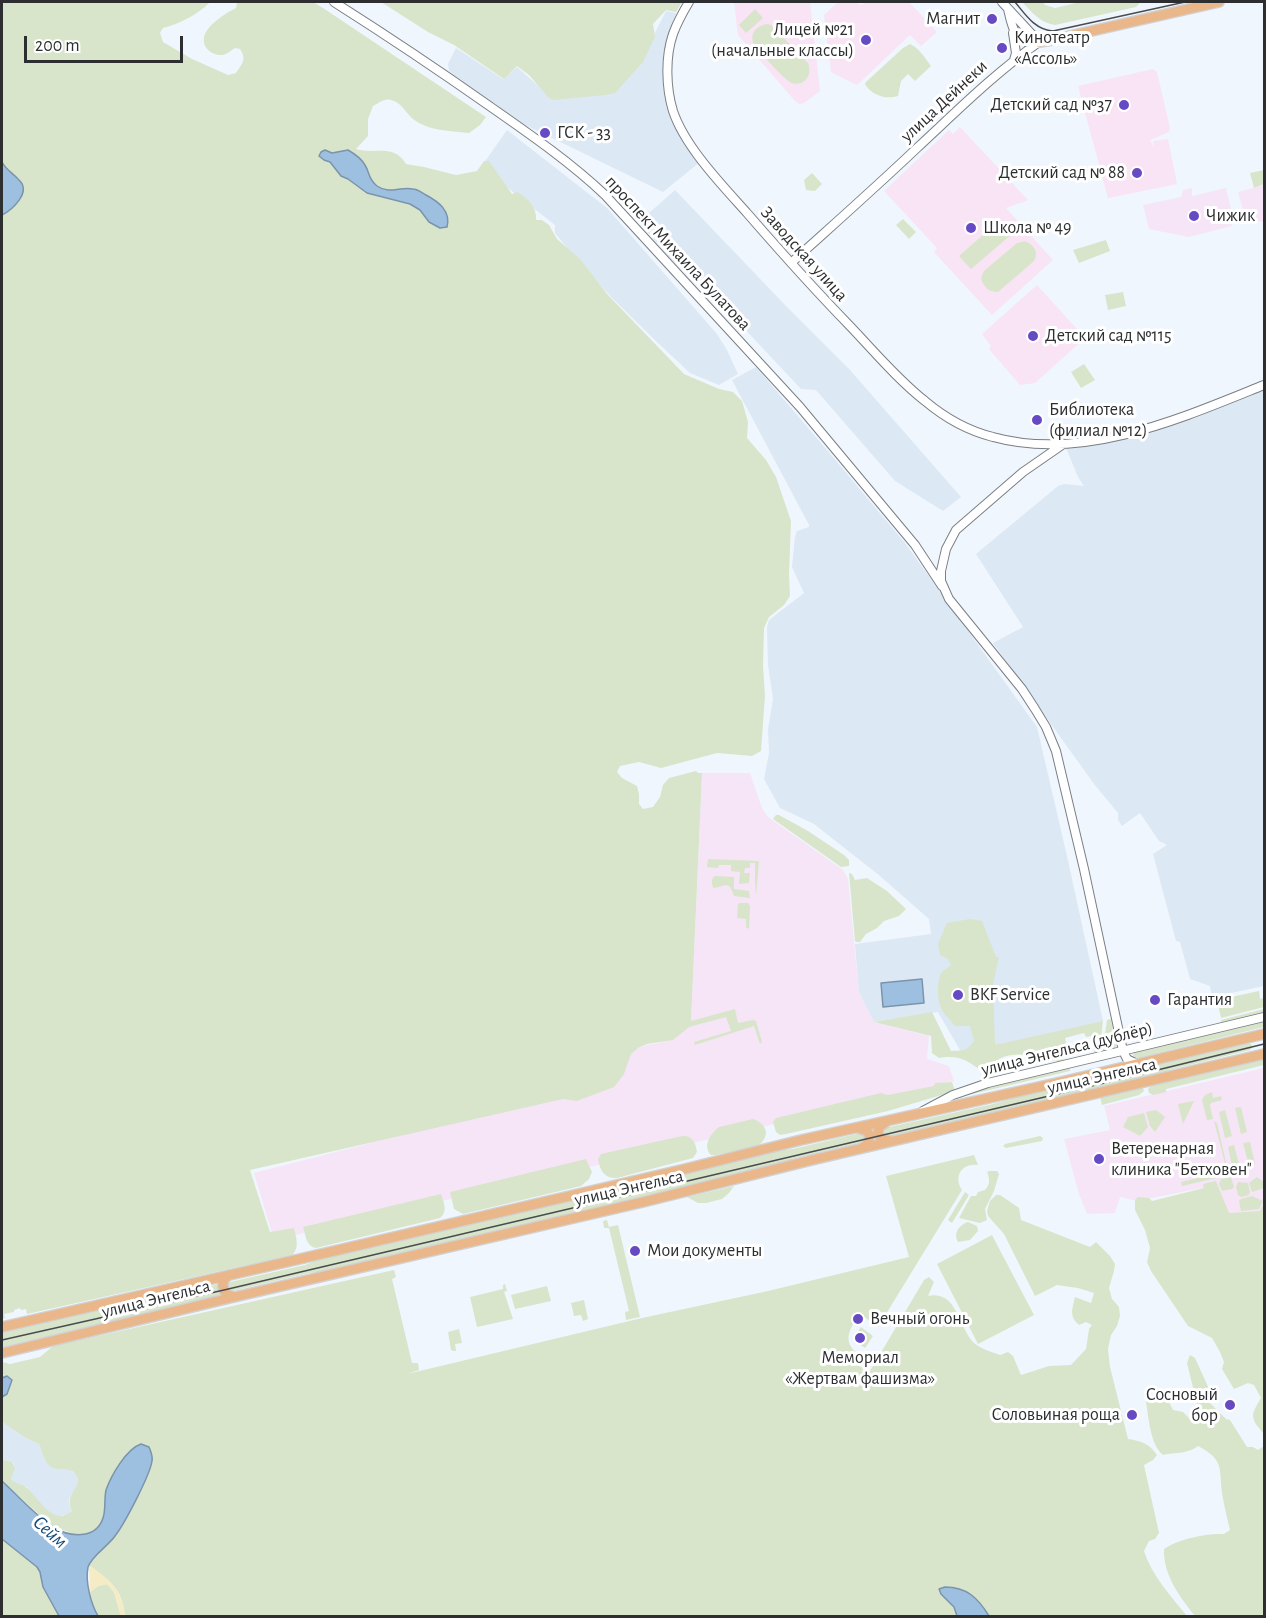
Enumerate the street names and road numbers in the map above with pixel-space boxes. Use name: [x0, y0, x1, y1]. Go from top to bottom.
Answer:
street label: улица Дейнеки: [896, 55, 992, 147]
street label: проспект Михаила Булатова: [601, 171, 755, 335]
street label: Заводская улица: [756, 202, 852, 306]
street label: улица Энгельса (дублёр): [979, 1017, 1155, 1081]
street label: улица Энгельса: [1045, 1053, 1159, 1099]
street label: улица Энгельса: [572, 1165, 686, 1211]
street label: улица Энгельса: [100, 1275, 212, 1323]

